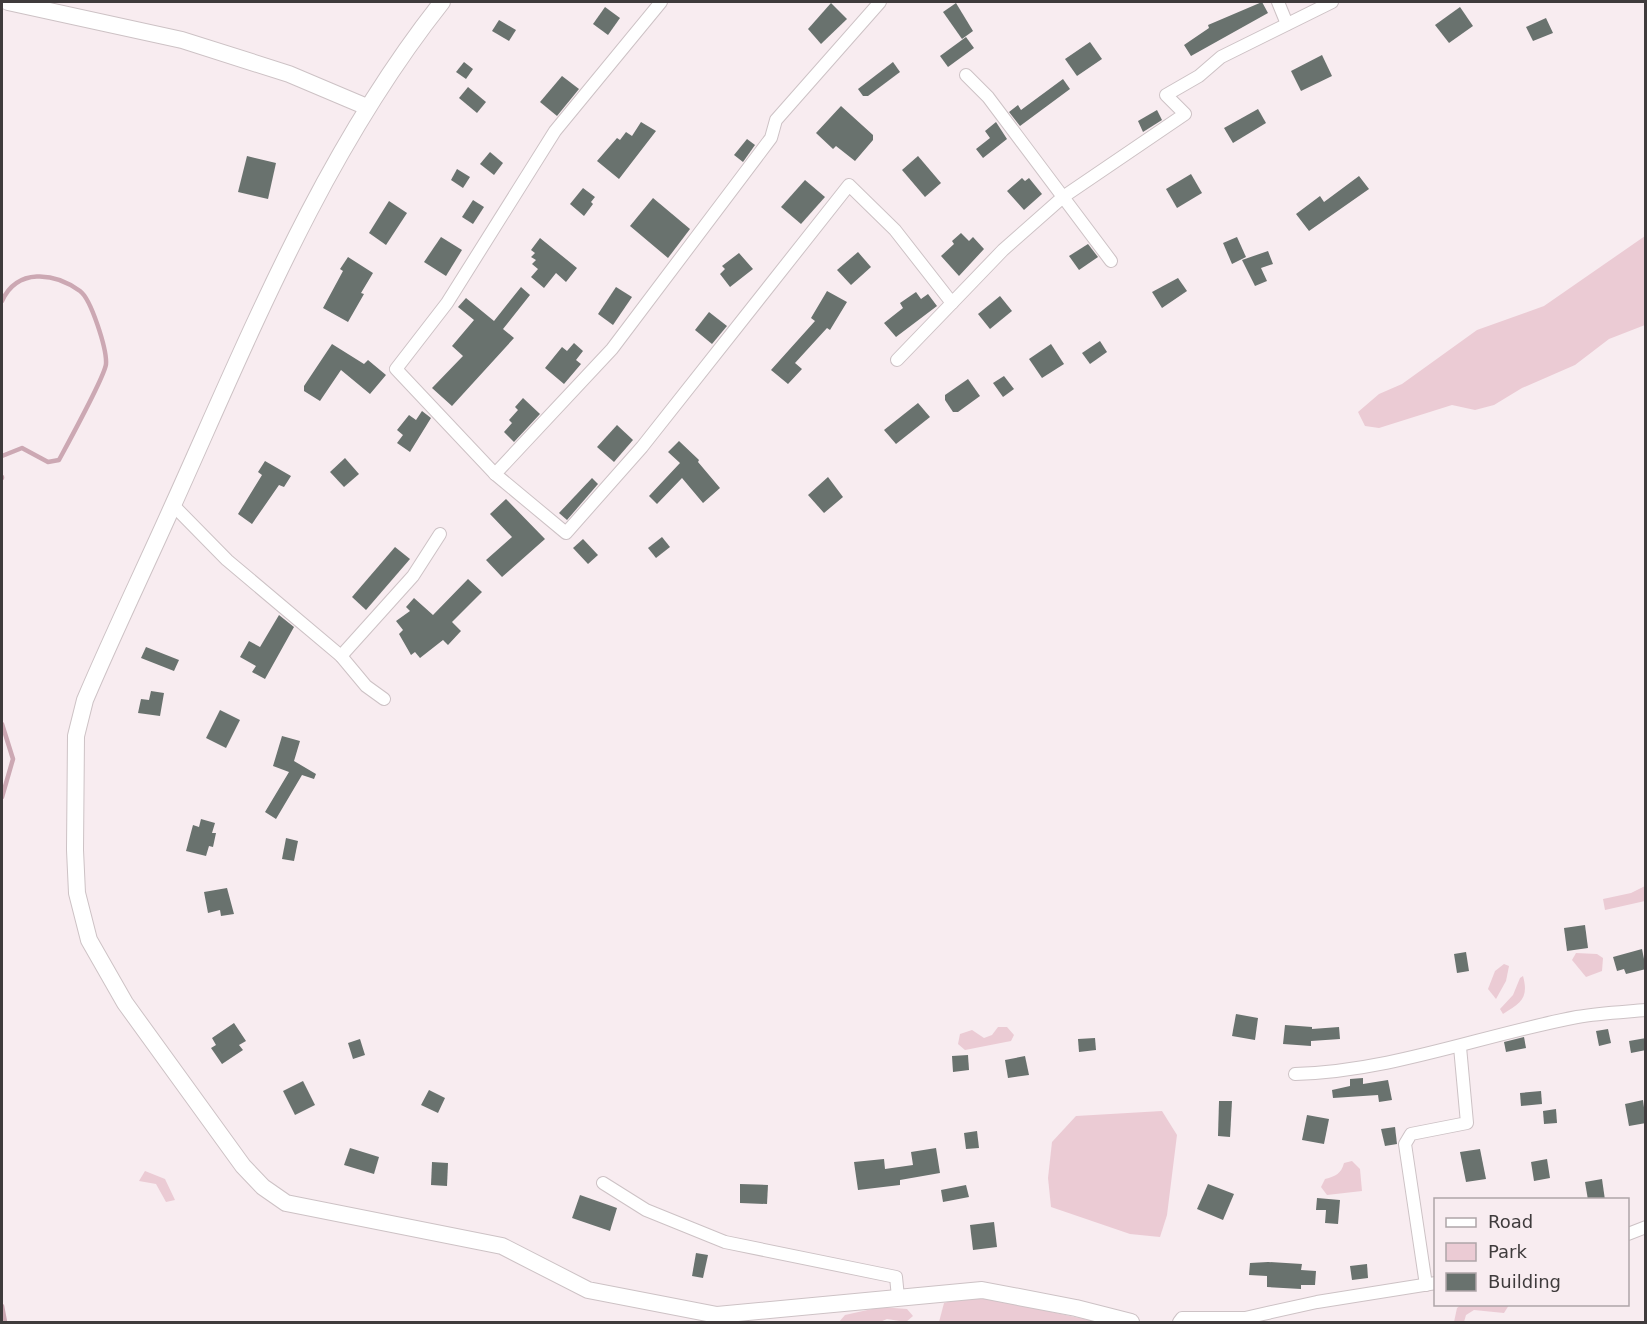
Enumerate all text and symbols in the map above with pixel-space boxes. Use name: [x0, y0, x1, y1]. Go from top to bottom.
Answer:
legend: [1434, 1198, 1629, 1306]
text: Road: [1488, 1211, 1533, 1232]
text: Park: [1488, 1241, 1527, 1262]
text: Building: [1488, 1271, 1561, 1292]

